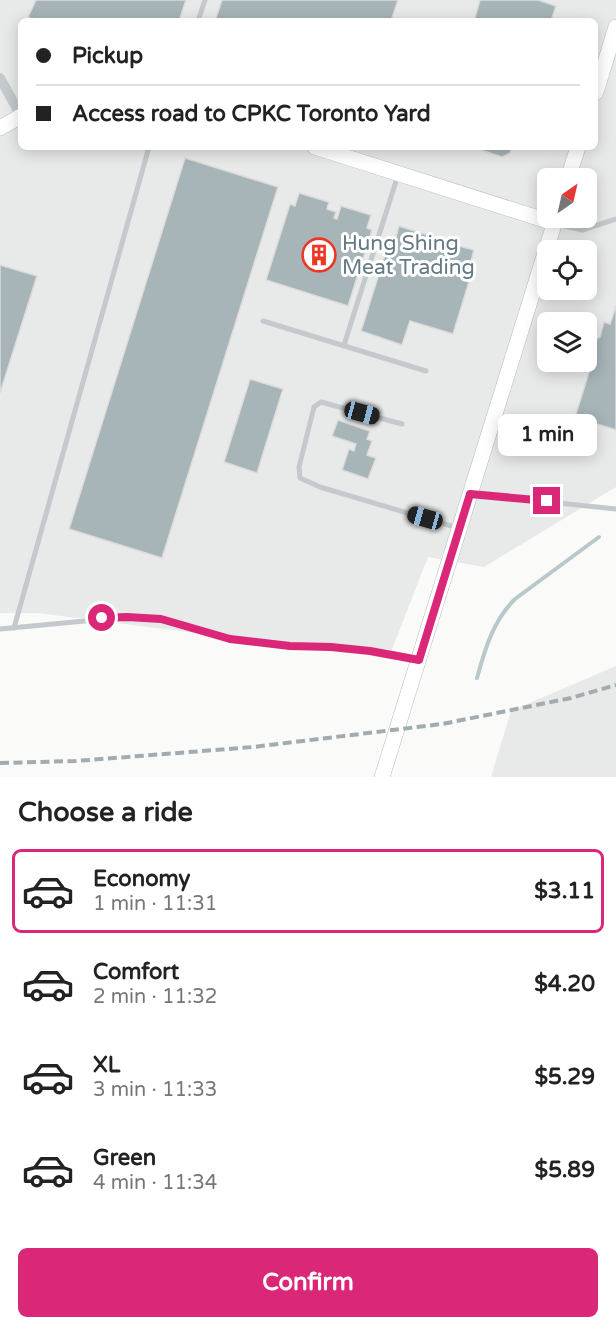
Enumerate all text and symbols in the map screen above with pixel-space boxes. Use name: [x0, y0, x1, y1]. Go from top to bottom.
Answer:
text: Pickup: [72, 43, 143, 69]
text: Access road to CPKC Toronto Yard: [72, 101, 431, 127]
north arrow: [537, 168, 597, 228]
map controls: [537, 168, 597, 372]
place label: Hung Shing Meat Trading: [342, 231, 475, 280]
building icon: Hung Shing Meat Trading: [301, 237, 337, 273]
button: locate: [537, 240, 597, 300]
button: layers: [537, 312, 597, 372]
car: [342, 400, 382, 426]
callout: 1 min: [498, 414, 596, 456]
text: 1 min: [521, 423, 574, 447]
route end: [533, 487, 560, 514]
car: [405, 504, 445, 532]
route start: [88, 604, 115, 631]
text: Choose a ride: [18, 796, 193, 829]
icon: car: [21, 864, 75, 918]
text: Economy: [93, 866, 190, 892]
text: $3.11: [534, 878, 595, 904]
text: 1 min · 11:31: [93, 892, 217, 916]
icon: car: [21, 957, 75, 1011]
text: Comfort: [93, 959, 179, 985]
text: $4.20: [534, 971, 595, 997]
text: 2 min · 11:32: [93, 985, 217, 1009]
icon: car: [21, 1050, 75, 1104]
text: XL: [93, 1052, 120, 1078]
text: $5.29: [534, 1064, 595, 1090]
text: 3 min · 11:33: [93, 1078, 217, 1102]
icon: car: [21, 1143, 75, 1197]
text: Green: [93, 1145, 156, 1171]
text: $5.89: [535, 1157, 595, 1183]
text: 4 min · 11:34: [93, 1171, 217, 1195]
button: Confirm: [18, 1248, 598, 1317]

